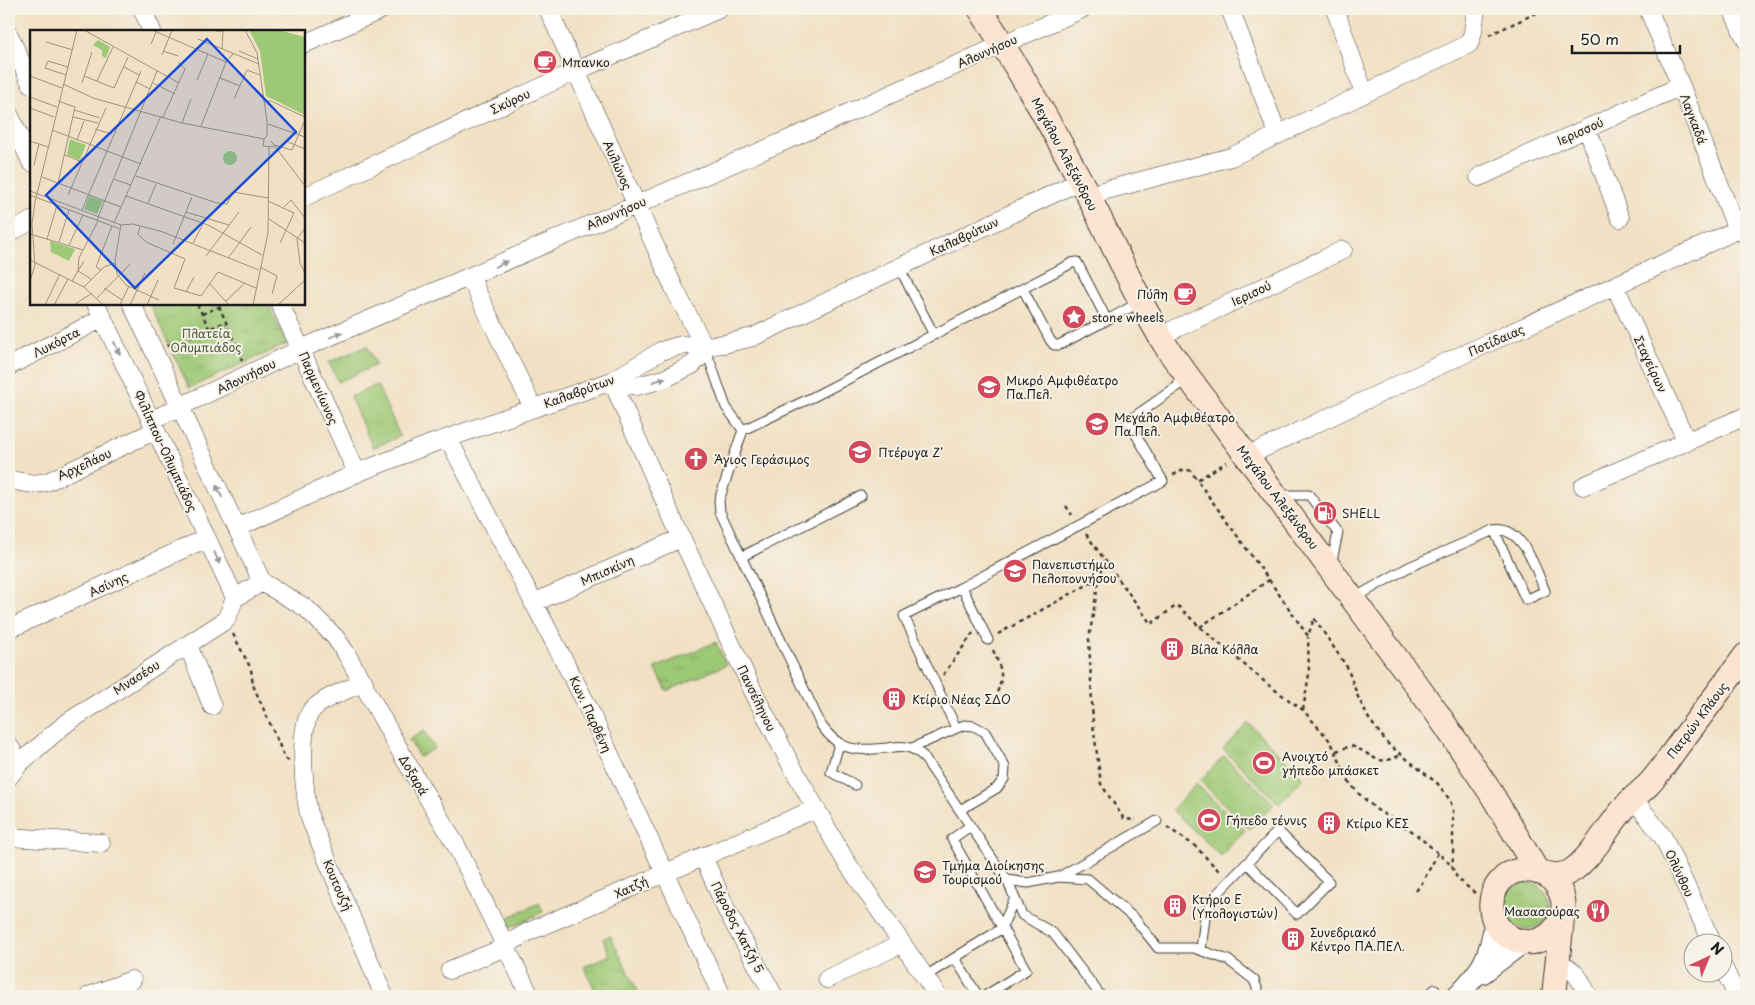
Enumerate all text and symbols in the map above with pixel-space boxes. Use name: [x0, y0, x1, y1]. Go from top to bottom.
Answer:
scale bar: [1572, 22, 1680, 54]
text: 50 m: [1580, 27, 1619, 50]
inset map: [30, 30, 305, 305]
street label: Αλοννήσου: [954, 30, 1020, 72]
cafe icon: Μπανκο: [532, 49, 558, 75]
place label: Μπανκο: [562, 53, 610, 71]
street label: Σκύρου: [487, 84, 533, 118]
street label: Λαγκαδά: [1676, 91, 1712, 147]
street label: Μεγάλου Αλεξάνδρου: [1027, 94, 1103, 214]
street label: Ιερισσού: [1554, 113, 1606, 149]
street label: Αυλώνος: [599, 137, 637, 193]
street label: Αλοννήσου: [583, 192, 649, 234]
street label: Καλαβρύτων: [926, 212, 1002, 260]
one-way arrow: [494, 259, 508, 267]
street label: Ιερισού: [1228, 276, 1274, 310]
cafe icon: Πύλη: [1172, 281, 1198, 307]
place label: Πύλη: [1137, 285, 1168, 303]
place icon: stone wheels: [1061, 304, 1087, 330]
place label: stone wheels: [1092, 308, 1165, 326]
street label: Ποτίδαιας: [1465, 320, 1527, 360]
street label: Λυκόρτα: [29, 322, 83, 362]
park label: Πλατεία Ολυμπιάδος: [171, 324, 241, 356]
one-way arrow: [329, 330, 343, 338]
street label: Σταγείρων: [1630, 333, 1672, 395]
one-way arrow: [113, 341, 121, 355]
street label: Παρμενίωνος: [295, 349, 343, 427]
street label: Αλοννήσου: [213, 354, 279, 398]
street label: Καλαβρύτων: [541, 370, 617, 412]
place label: Μικρό Αμφιθέατρο Πα.Πελ.: [1006, 371, 1119, 403]
school or university icon: Μικρό Αμφιθέατρο Πα.Πελ.: [976, 374, 1002, 400]
one-way arrow: [652, 376, 667, 384]
street label: Φιλίππου-Ολυμπιάδος: [130, 387, 202, 515]
place label: Μεγάλο Αμφιθέατρο Πα.Πελ.: [1114, 408, 1235, 440]
school or university icon: Μεγάλο Αμφιθέατρο Πα.Πελ.: [1084, 411, 1110, 437]
school or university icon: Πτέρυγα Ζ': [847, 439, 873, 465]
street label: Μεγάλου Αλεξάνδρου: [1233, 441, 1323, 553]
street label: Αρχελάου: [54, 443, 114, 484]
place label: Πτέρυγα Ζ': [878, 443, 943, 461]
church icon: Άγιος Γεράσιμος: [683, 446, 709, 472]
place label: Άγιος Γεράσιμος: [714, 450, 810, 468]
one-way arrow: [215, 484, 223, 498]
fuel station icon: SHELL: [1312, 500, 1338, 526]
place label: SHELL: [1342, 504, 1380, 522]
street label: Μπισκίνη: [577, 550, 637, 590]
one-way arrow: [213, 551, 221, 565]
place label: Πανεπιστήμιο Πελοποννήσου: [1032, 555, 1117, 587]
school or university icon: Πανεπιστήμιο Πελοποννήσου: [1002, 558, 1028, 584]
street label: Ασίνης: [86, 567, 130, 601]
building icon: Βίλα Κόλλα: [1159, 636, 1185, 662]
place label: Βίλα Κόλλα: [1190, 640, 1259, 658]
street label: Μνασέου: [109, 655, 163, 699]
street label: Πανσέληνου: [733, 662, 781, 734]
street label: Κων. Παρθένη: [565, 673, 617, 755]
street label: Πατρών Κλάους: [1662, 678, 1732, 762]
building icon: Κτίριο Νέας ΣΔΟ: [881, 686, 907, 712]
place label: Κτίριο Νέας ΣΔΟ: [912, 690, 1011, 708]
place label: Ανοιχτό γήπεδο μπάσκετ: [1282, 747, 1379, 779]
sports icon: Ανοιχτό γήπεδο μπάσκετ: [1251, 750, 1277, 776]
street label: Δοξαρά: [395, 751, 433, 799]
sports icon: Γήπεδο τέννις: [1196, 807, 1222, 833]
building icon: Κτίριο ΚΕΣ: [1316, 810, 1342, 836]
place label: Γήπεδο τέννις: [1226, 811, 1307, 829]
place label: Κτίριο ΚΕΣ: [1346, 814, 1409, 832]
street label: Ολύνθου: [1661, 846, 1699, 900]
place label: Τμήμα Διοίκησης Τουρισμού: [942, 856, 1045, 888]
street label: Κουτουζή: [319, 857, 357, 913]
school or university icon: Τμήμα Διοίκησης Τουρισμού: [912, 859, 938, 885]
street label: Χατζή: [611, 872, 651, 902]
street label: Πάροδος Χατζή 5: [707, 878, 769, 976]
place label: Κτήριο Ε (Υπολογιστών): [1192, 890, 1278, 922]
building icon: Κτήριο Ε (Υπολογιστών): [1162, 893, 1188, 919]
restaurant icon: Μασασούρας: [1585, 898, 1611, 924]
place label: Μασασούρας: [1504, 902, 1580, 920]
place label: Συνεδριακό Κέντρο ΠΑ.ΠΕΛ.: [1310, 923, 1405, 955]
building icon: Συνεδριακό Κέντρο ΠΑ.ΠΕΛ.: [1280, 926, 1306, 952]
north arrow: [1682, 932, 1732, 982]
text: N: [1706, 937, 1729, 960]

